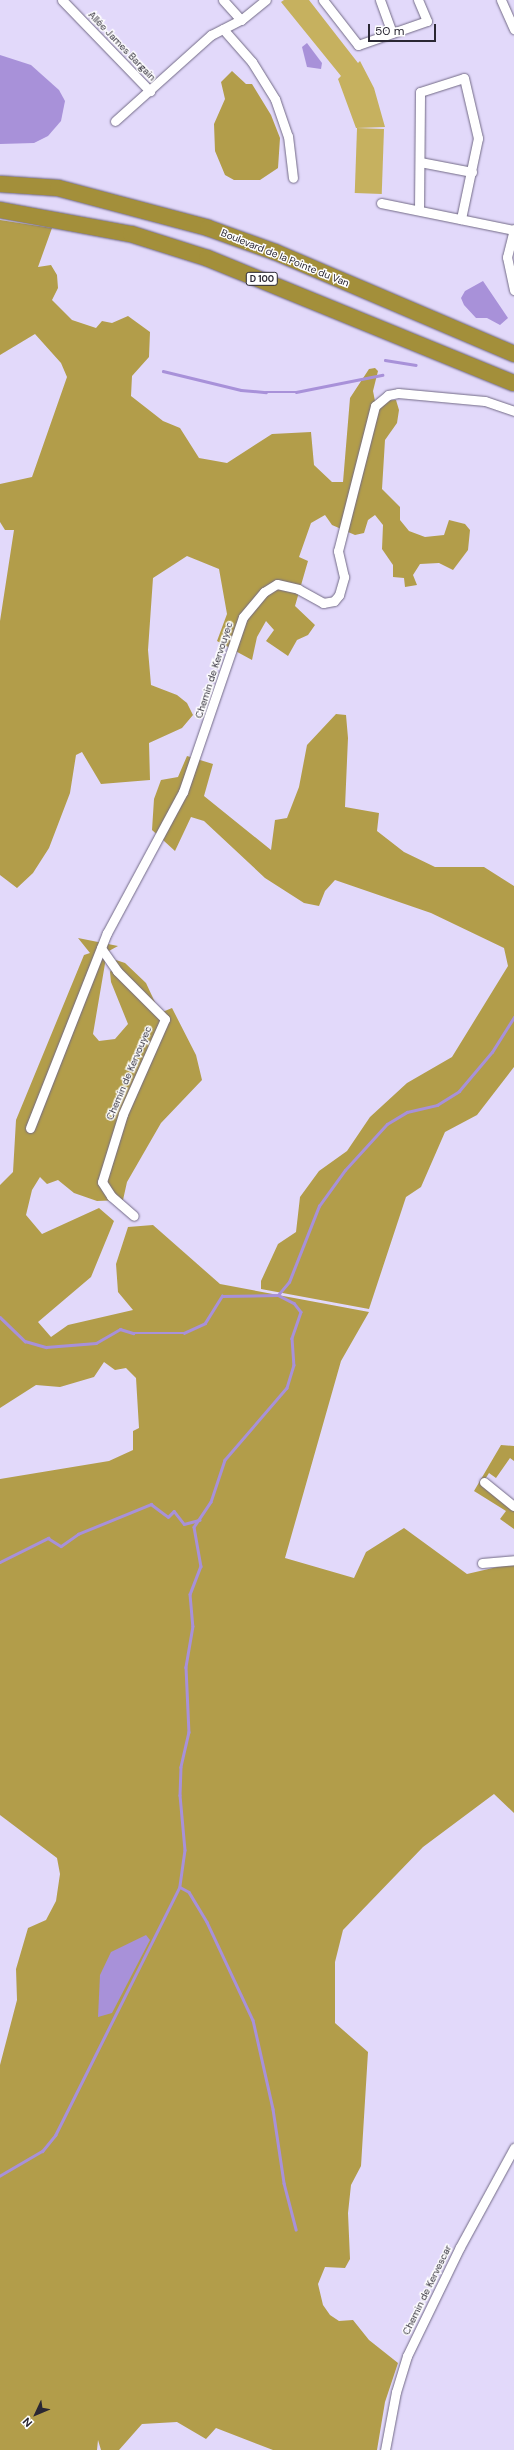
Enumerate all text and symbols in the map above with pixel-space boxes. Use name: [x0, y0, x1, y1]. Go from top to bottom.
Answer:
street label: Allée James Bargain: [86, 9, 158, 83]
scale bar: [370, 16, 438, 42]
text: 50 m: [375, 23, 404, 39]
street label: Boulevard de la Pointe du Van: [219, 227, 351, 289]
road number: D 100: [245, 272, 279, 286]
street label: Chemin de Kervouyec: [193, 620, 235, 720]
street label: Chemin de Kervouyec: [104, 1024, 154, 1122]
street label: Chemin de Kervescar: [400, 2243, 454, 2337]
north arrow: [16, 2394, 56, 2434]
text: N: [20, 2415, 35, 2430]

